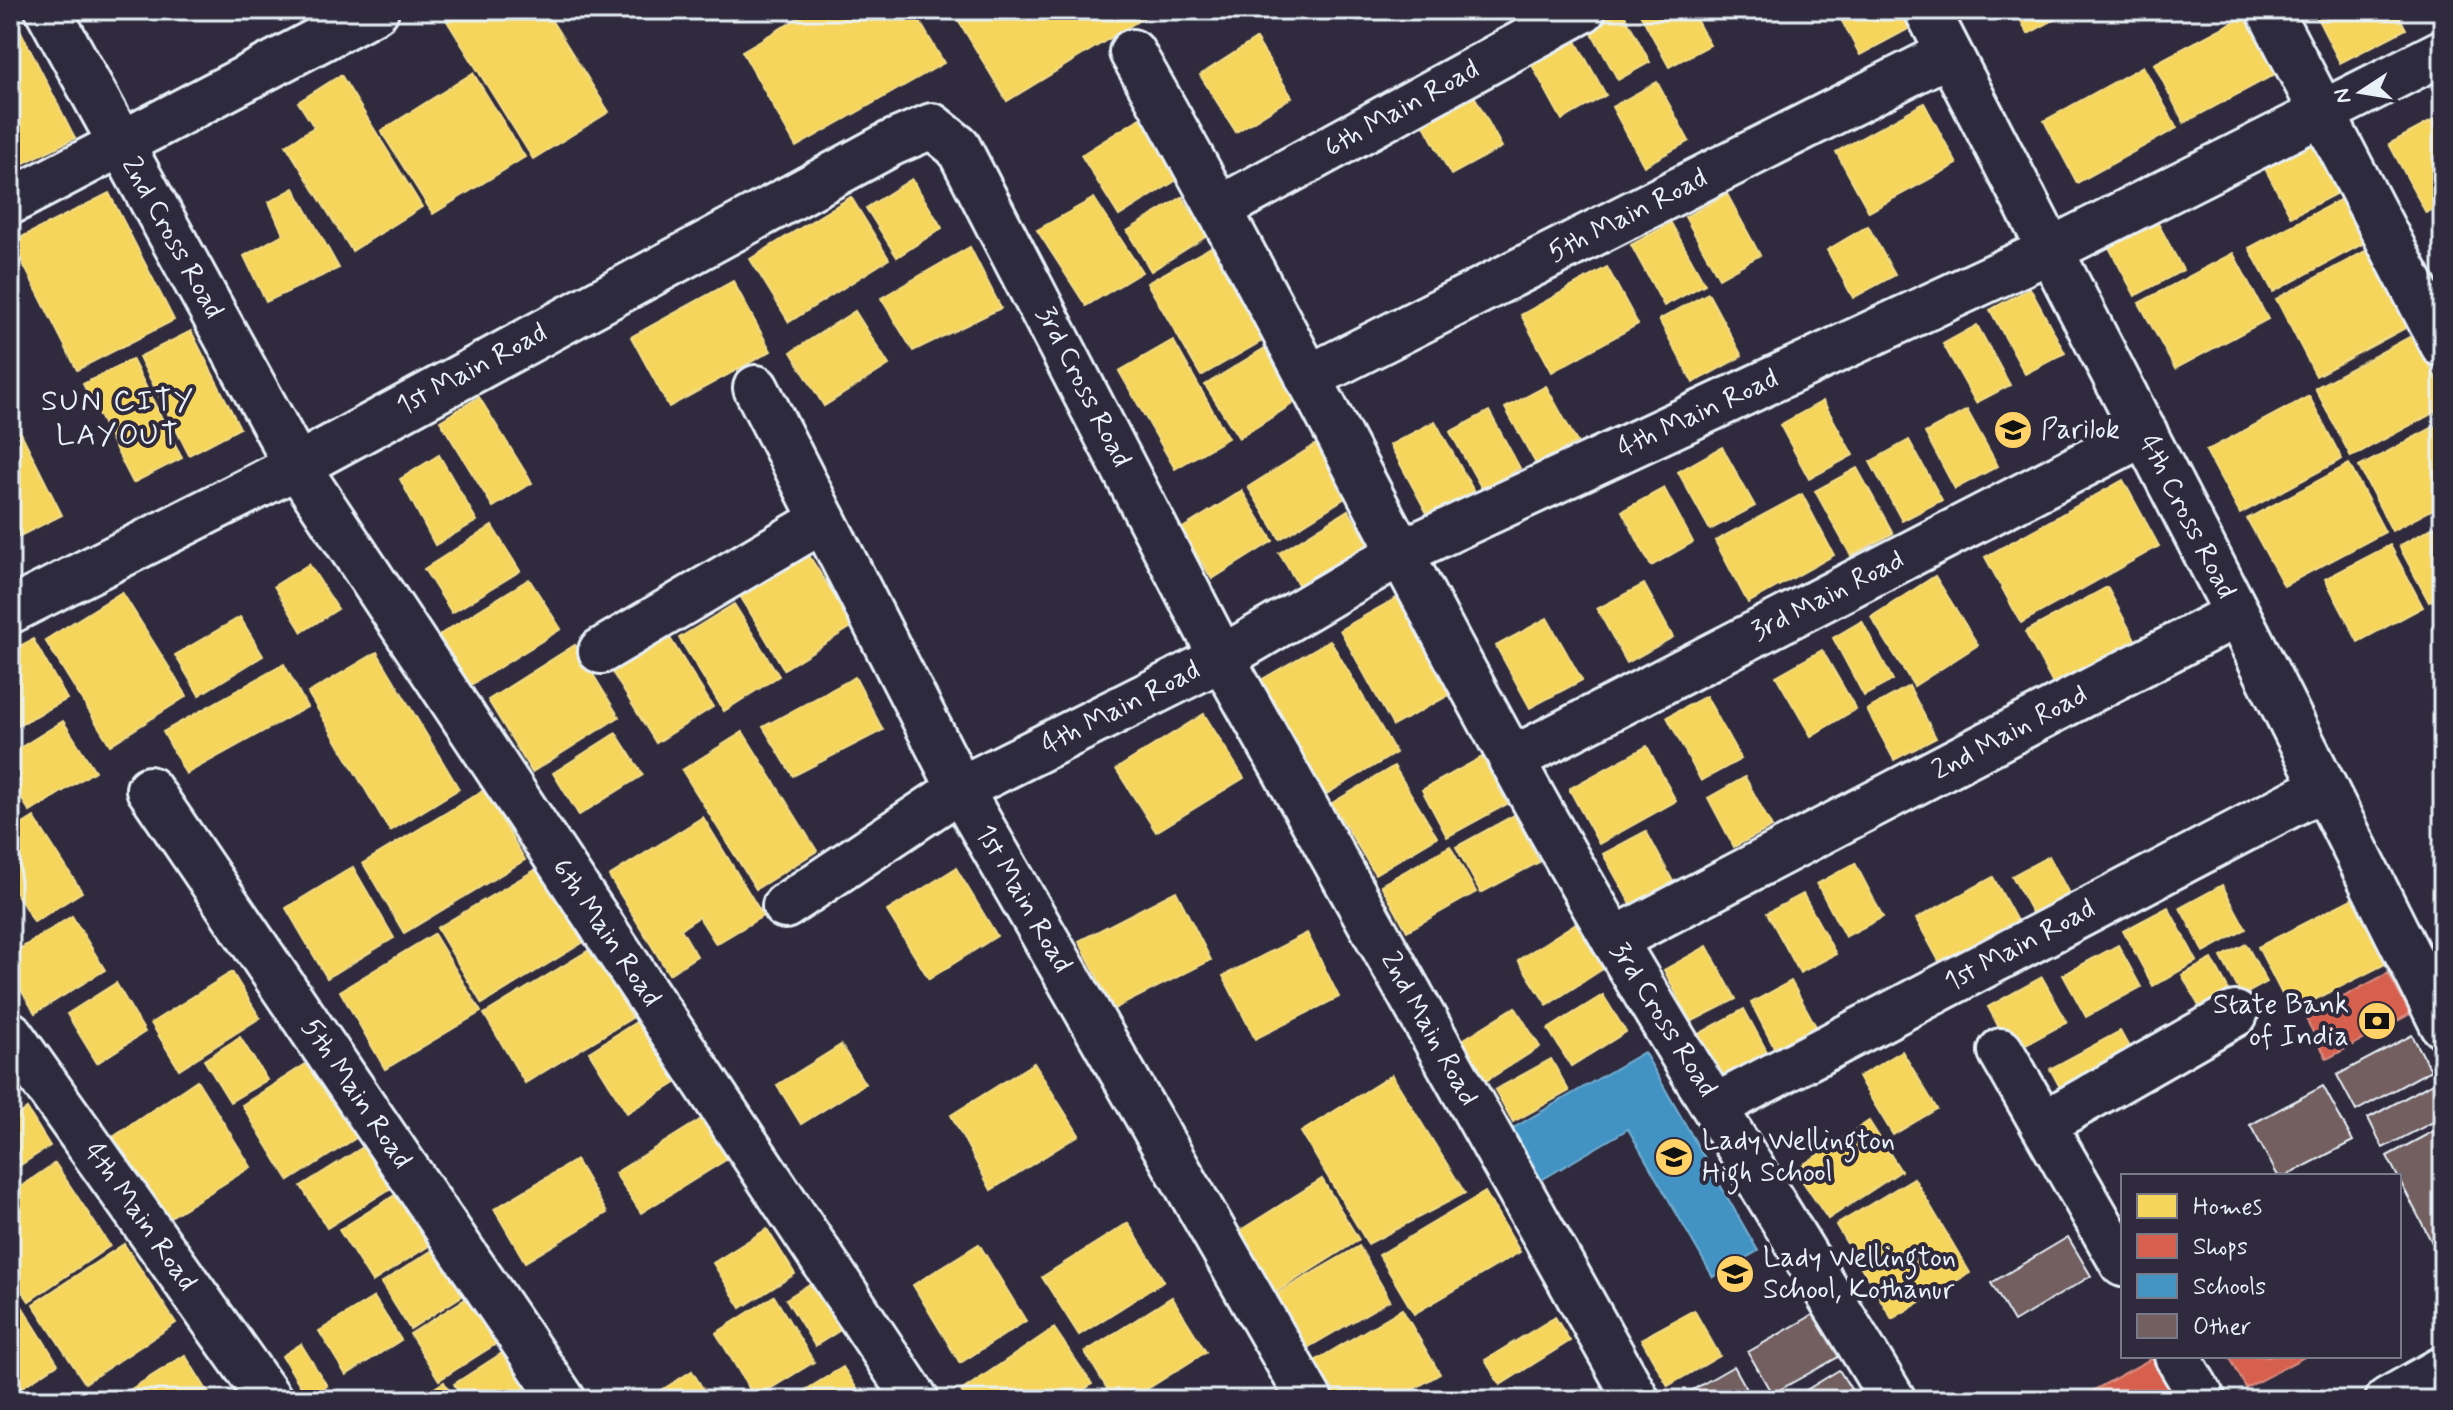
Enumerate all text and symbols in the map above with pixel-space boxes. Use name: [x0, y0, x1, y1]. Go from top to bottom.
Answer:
street label: 6th Main Road: [1318, 51, 1486, 167]
north arrow: [2321, 52, 2401, 132]
text: N: [2328, 86, 2359, 106]
street label: 2nd Cross Road: [112, 150, 232, 326]
street label: 5th Main Road: [1542, 160, 1714, 272]
street label: 3rd Cross Road: [1027, 300, 1139, 474]
street label: 1st Main Road: [390, 315, 554, 425]
street label: 4th Main Road: [1612, 361, 1784, 467]
district label: SUN CITY LAYOUT: [41, 382, 195, 455]
school or university icon: Parilok: [1992, 409, 2034, 451]
place label: Parilok: [2041, 412, 2120, 449]
street label: 4th Cross Road: [2130, 428, 2244, 606]
street label: 3rd Main Road: [1745, 542, 1911, 650]
street label: 4th Main Road: [1035, 652, 1207, 764]
street label: 2nd Main Road: [1926, 677, 2094, 789]
street label: 1st Main Road: [966, 818, 1080, 980]
street label: 6th Main Road: [543, 852, 669, 1014]
street label: 1st Main Road: [1938, 891, 2102, 1001]
street label: 3rd Cross Road: [1601, 936, 1725, 1104]
street label: 2nd Main Road: [1371, 945, 1487, 1113]
place label: State Bank of India: [2213, 987, 2349, 1056]
bank icon: State Bank of India: [2356, 1000, 2398, 1042]
street label: 5th Main Road: [292, 1012, 420, 1176]
place label: Lady Wellington High School: [1702, 1123, 1895, 1195]
street label: 4th Main Road: [75, 1135, 205, 1299]
school or university icon: Lady Wellington High School: [1653, 1136, 1695, 1178]
legend: [2121, 1174, 2401, 1358]
text: Homes: [2193, 1192, 2262, 1223]
text: Shops: [2193, 1232, 2248, 1263]
place label: Lady Wellington School, Kothanur: [1763, 1240, 1956, 1309]
school or university icon: Lady Wellington School, Kothanur: [1714, 1253, 1756, 1295]
text: Schools: [2193, 1272, 2266, 1303]
text: Other: [2193, 1312, 2251, 1343]

